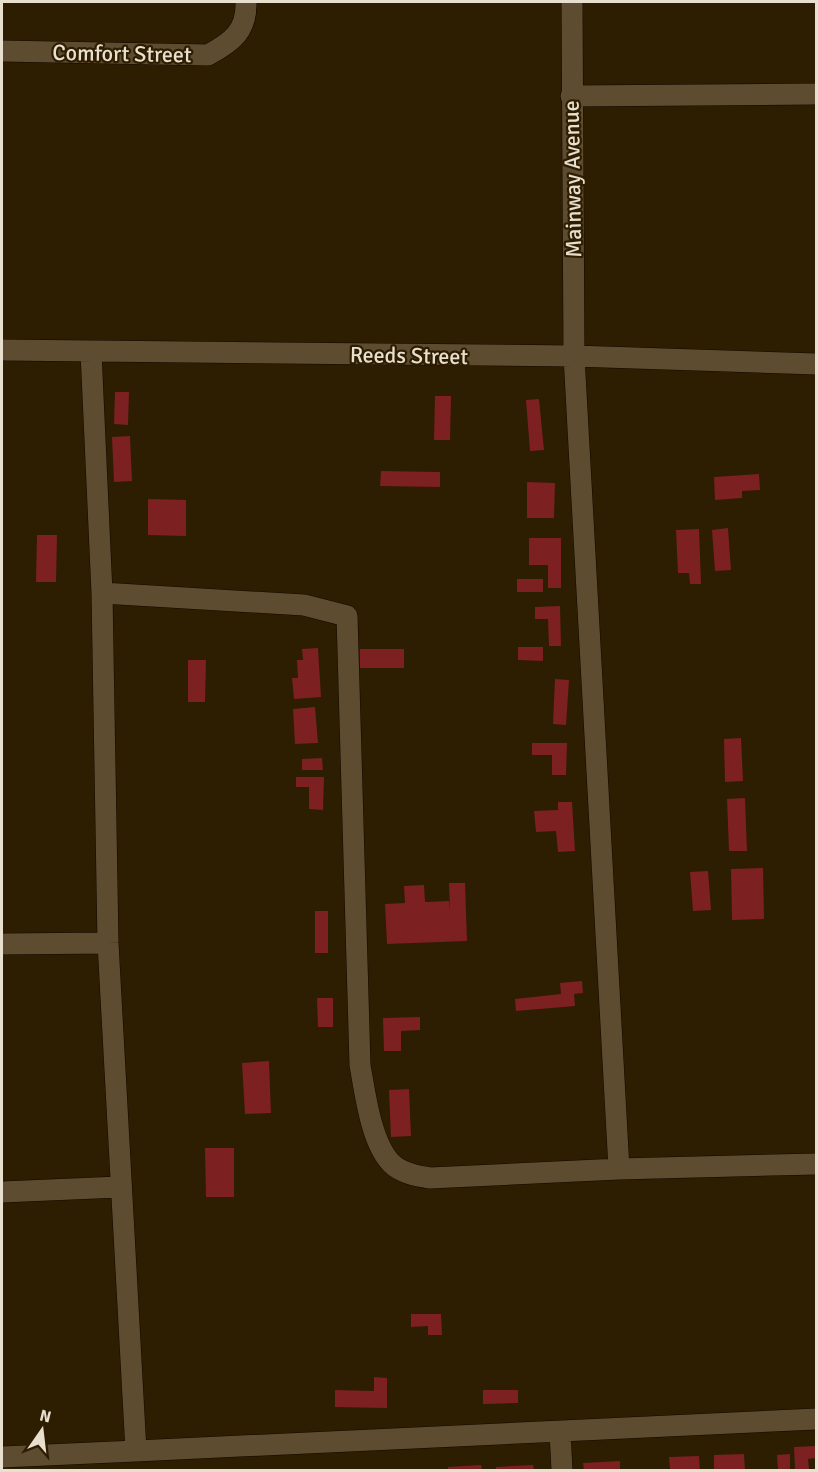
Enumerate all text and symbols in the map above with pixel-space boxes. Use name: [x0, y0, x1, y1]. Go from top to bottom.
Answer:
street label: Comfort Street: [52, 39, 192, 68]
street label: Mainway Avenue: [558, 100, 587, 258]
street label: Reeds Street: [350, 341, 469, 370]
north arrow: [12, 1400, 72, 1460]
text: N: [38, 1405, 53, 1427]

